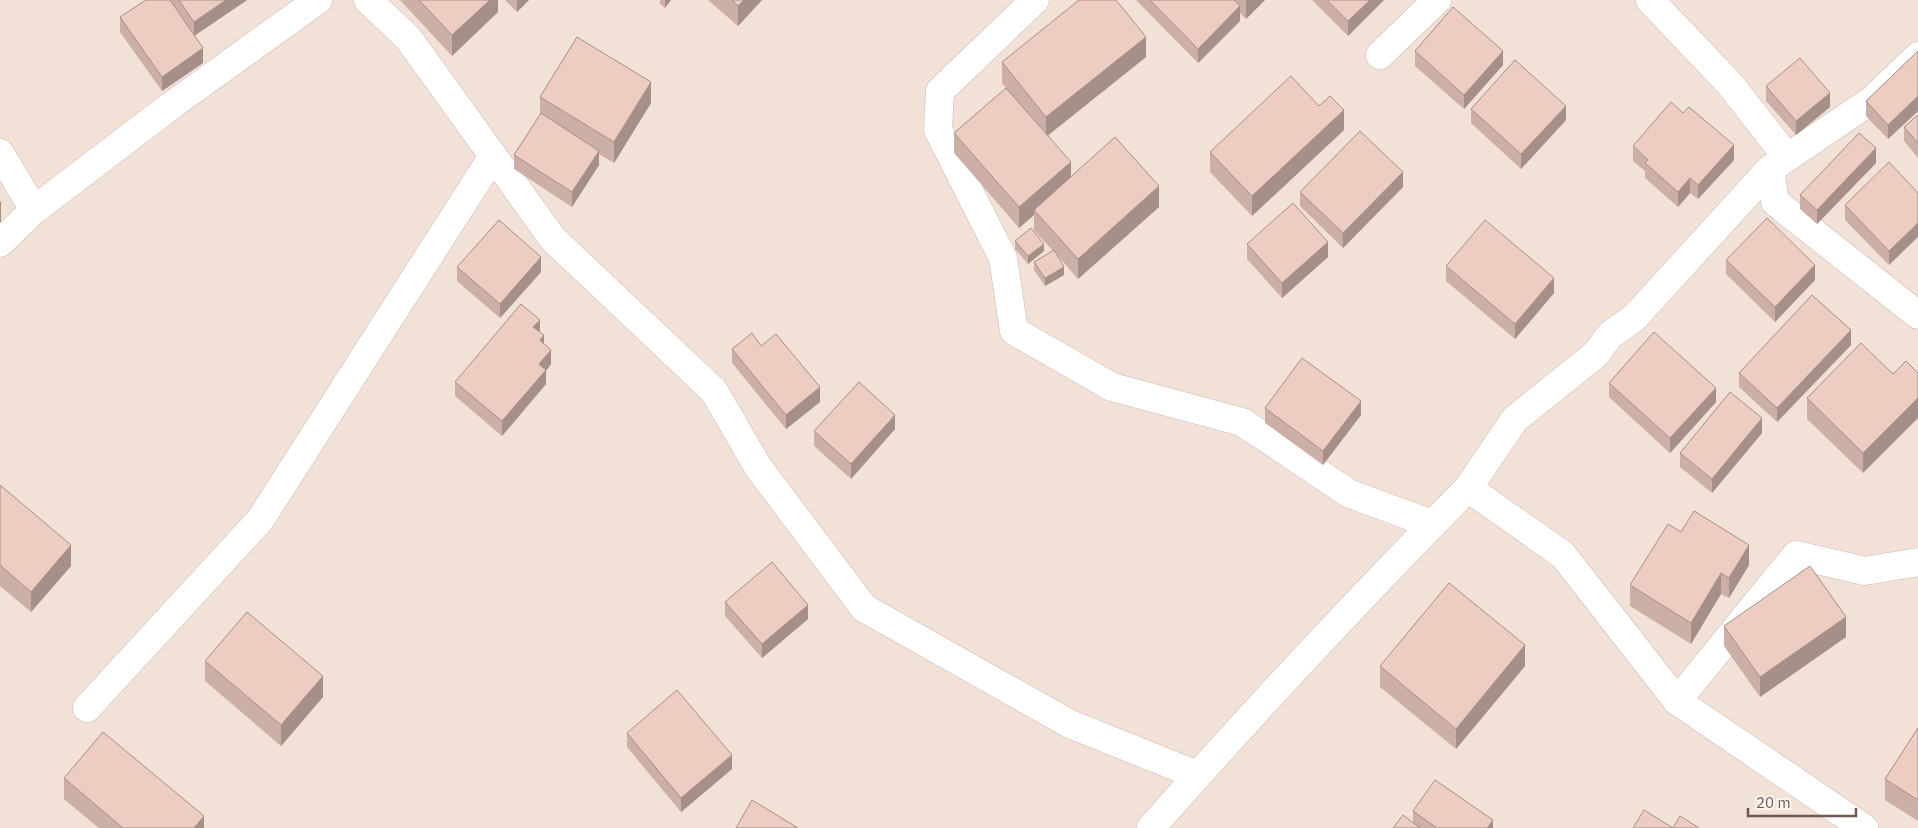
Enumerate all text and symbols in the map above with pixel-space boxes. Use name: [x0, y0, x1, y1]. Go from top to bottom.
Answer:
scale bar: [1748, 786, 1856, 818]
text: 20 m: [1756, 793, 1791, 812]

